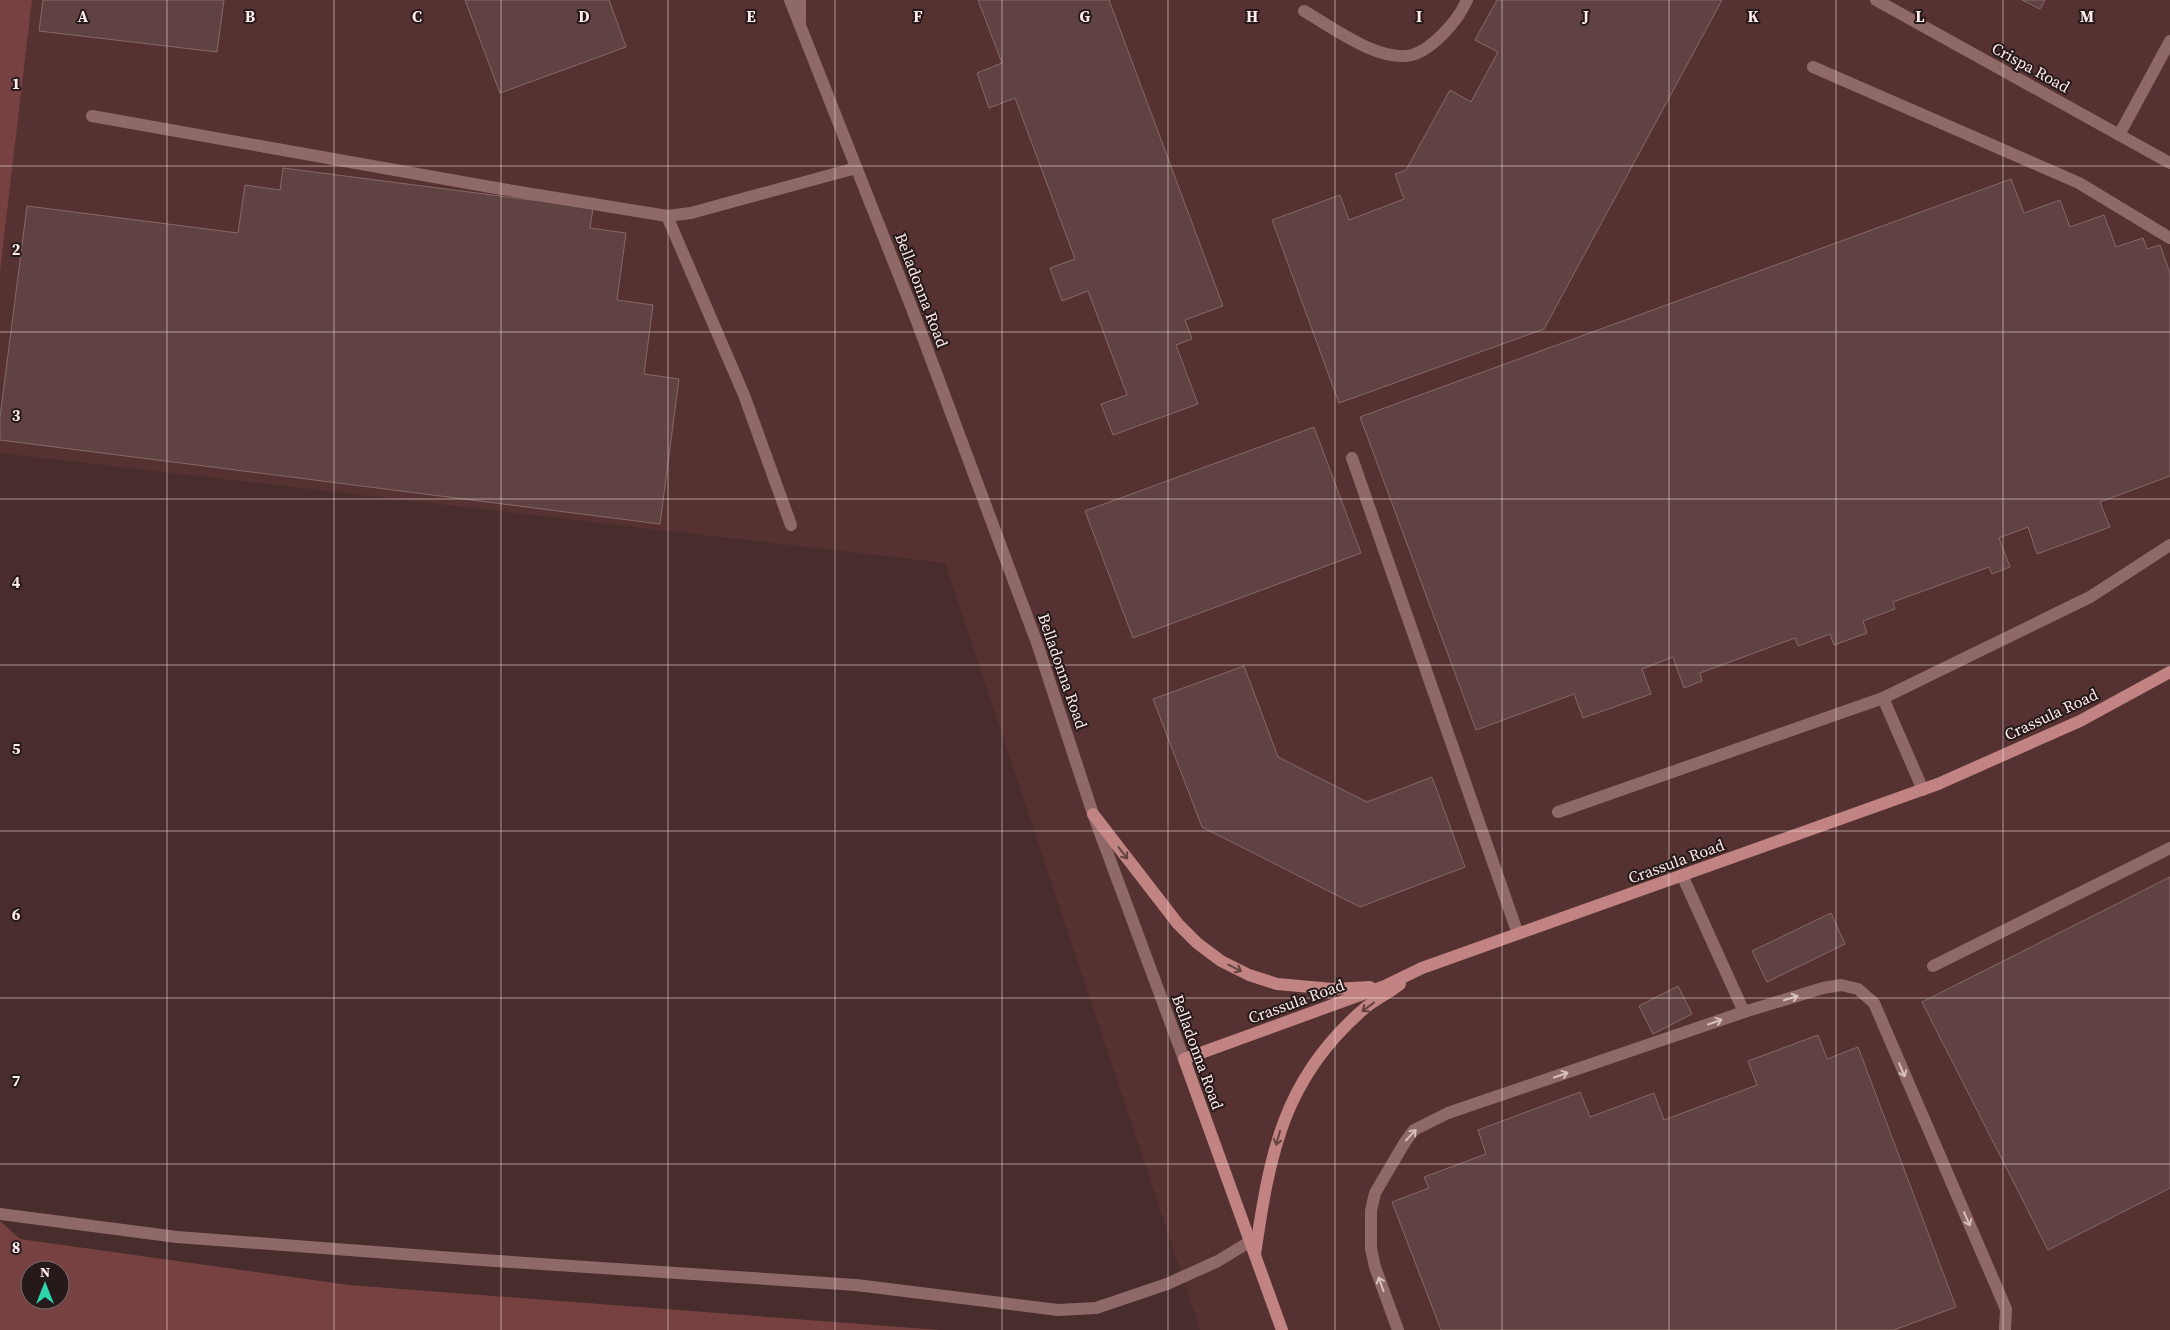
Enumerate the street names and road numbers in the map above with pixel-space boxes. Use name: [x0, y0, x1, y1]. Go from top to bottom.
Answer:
street label: Crispa Road: [1988, 37, 2074, 97]
street label: Belladonna Road: [890, 230, 954, 350]
street label: Belladonna Road: [1033, 610, 1093, 732]
street label: Crassula Road: [2001, 683, 2101, 745]
street label: Crassula Road: [1625, 833, 1727, 889]
street label: Crassula Road: [1245, 973, 1347, 1029]
street label: Belladonna Road: [1167, 991, 1229, 1113]

